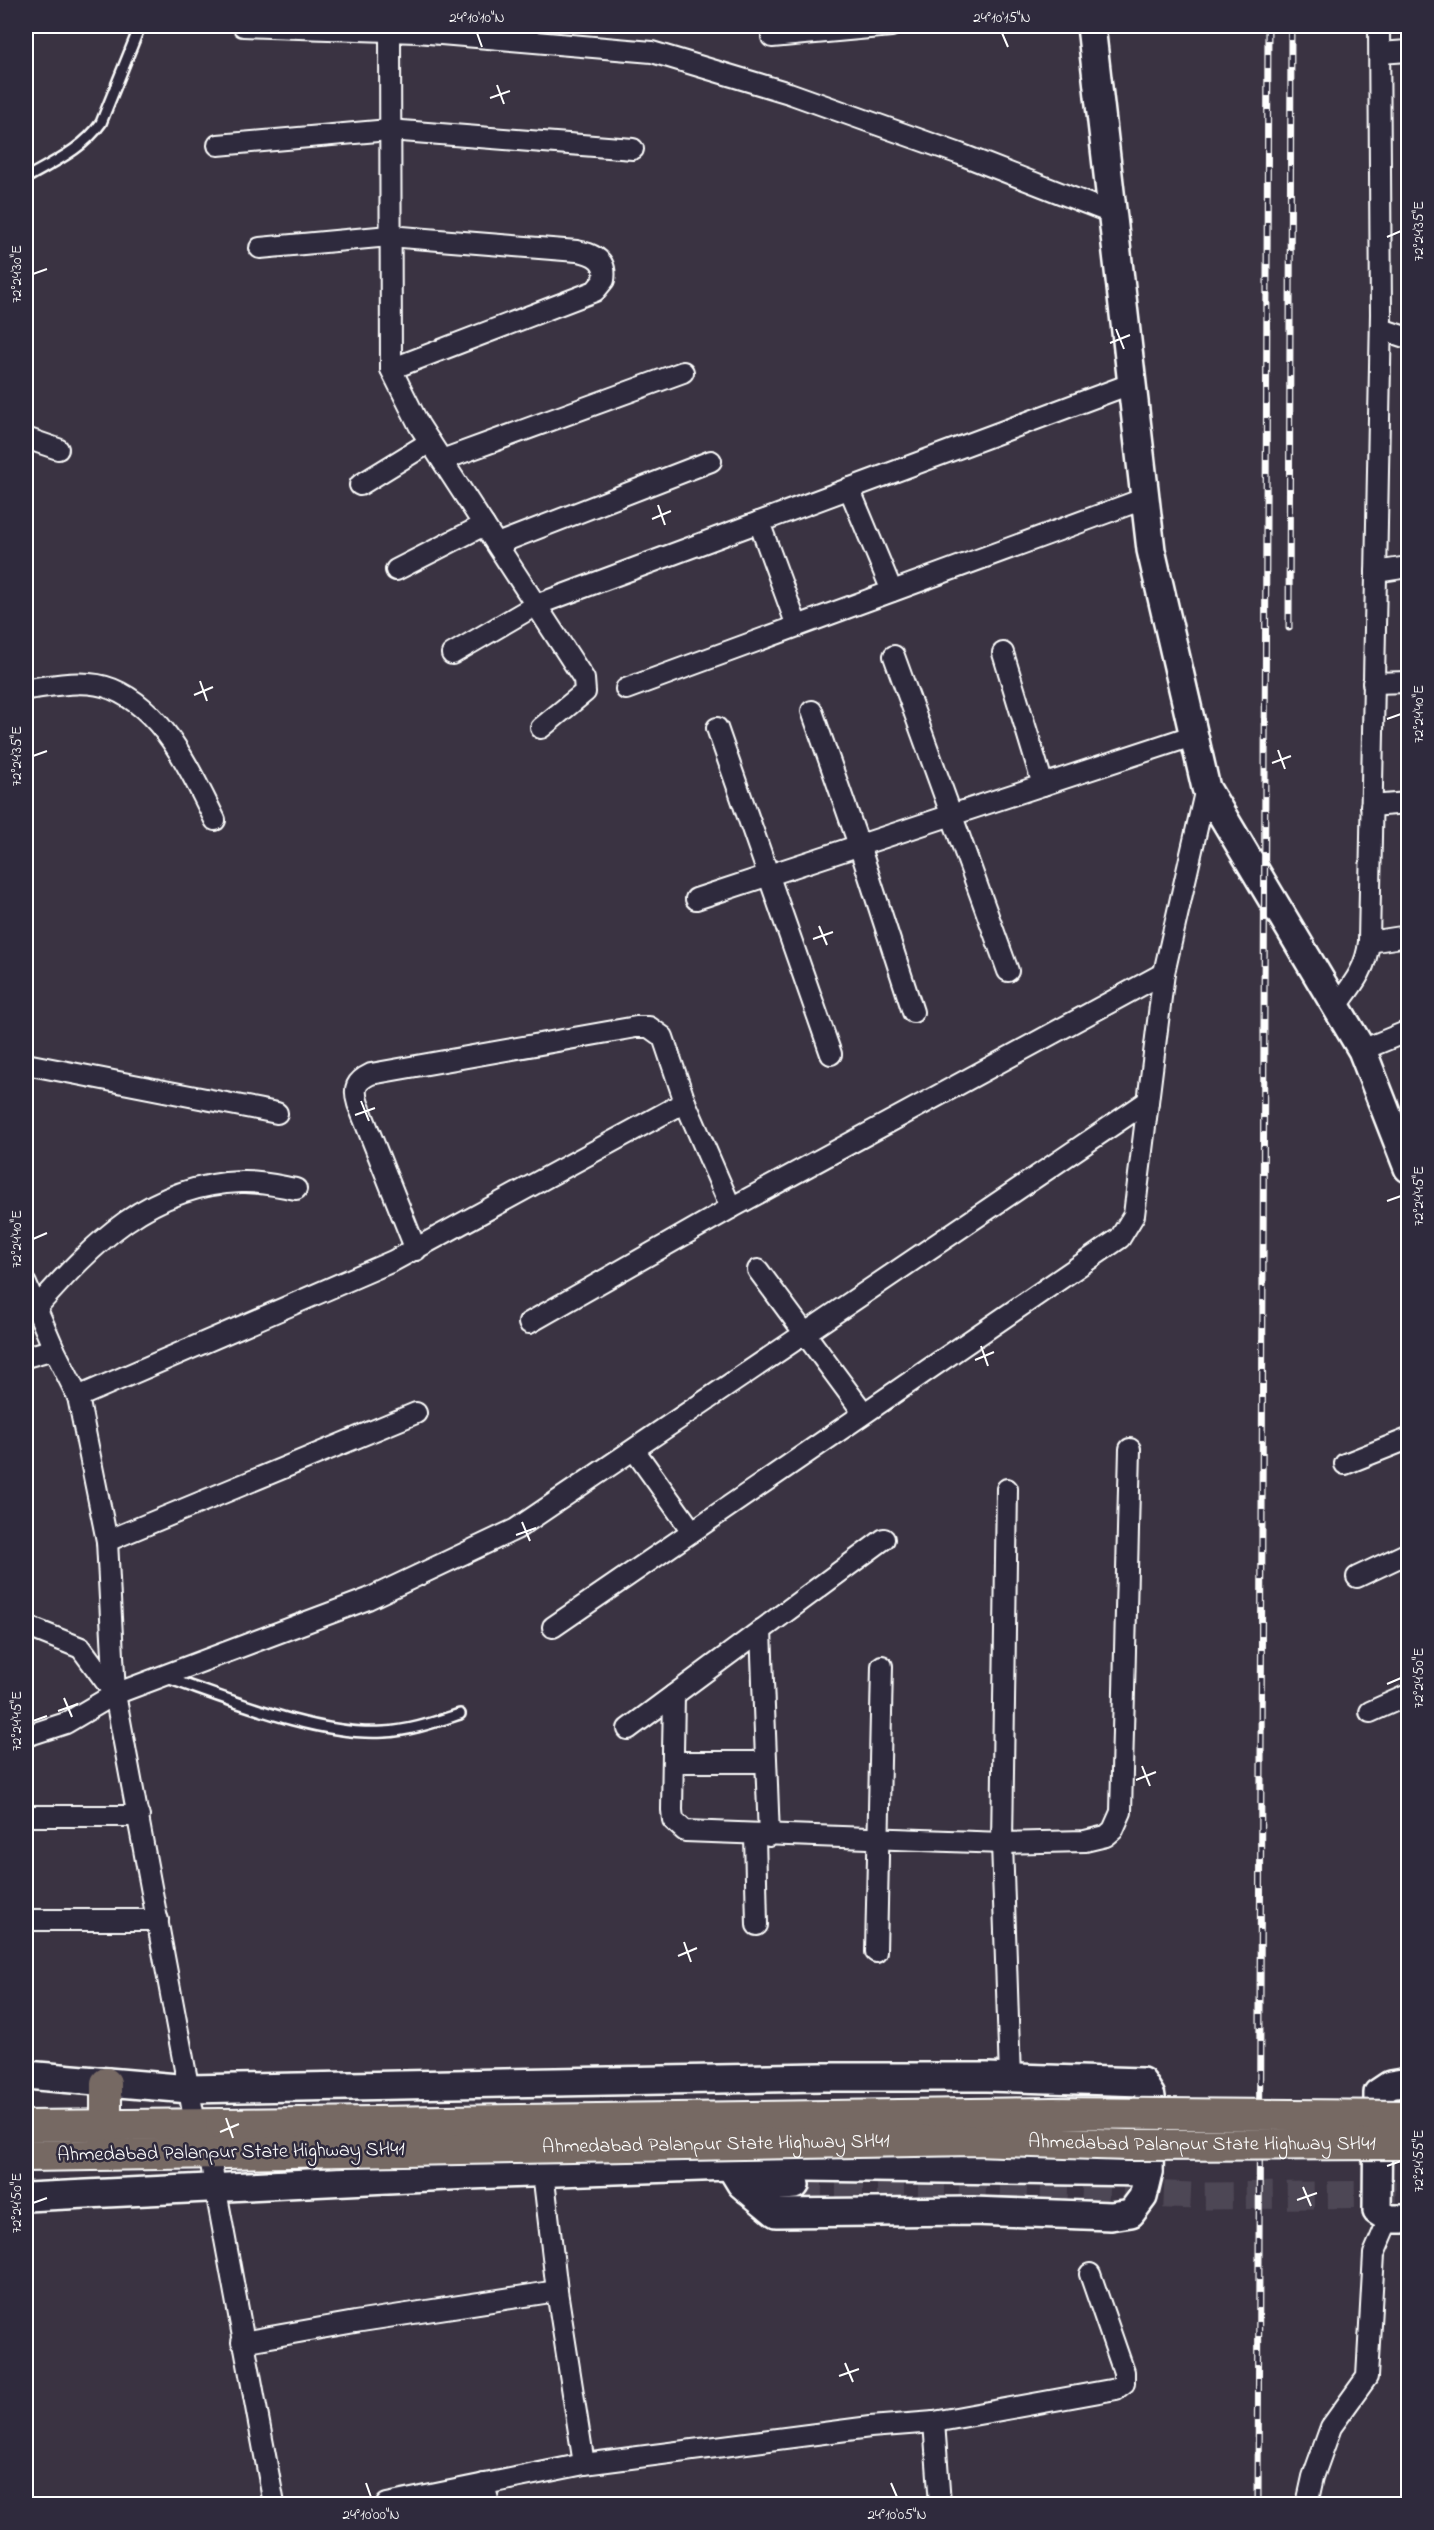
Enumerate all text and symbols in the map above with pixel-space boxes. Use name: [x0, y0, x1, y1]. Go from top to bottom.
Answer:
text: 24°10'10"N: [449, 7, 505, 29]
text: 24°10'15"N: [973, 7, 1031, 29]
text: 72°24'35"E: [1408, 201, 1430, 261]
text: 72°24'30"E: [6, 245, 28, 303]
text: 72°24'40"E: [1408, 685, 1430, 743]
text: 72°24'35"E: [6, 726, 28, 786]
text: 72°24'45"E: [1408, 1166, 1430, 1226]
text: 72°24'40"E: [6, 1210, 28, 1268]
text: 72°24'50"E: [1408, 1648, 1430, 1708]
text: 72°24'45"E: [6, 1691, 28, 1751]
street label: Ahmedabad Palanpur State Highway SH41: [542, 2127, 890, 2162]
street label: Ahmedabad Palanpur State Highway SH41: [1027, 2127, 1376, 2160]
text: 72°24'55"E: [1408, 2130, 1430, 2192]
street label: Ahmedabad Palanpur State Highway SH41: [57, 2135, 405, 2172]
text: 72°24'50"E: [6, 2173, 28, 2233]
text: 24°10'00"N: [342, 2504, 400, 2526]
text: 24°10'05"N: [867, 2504, 927, 2526]

